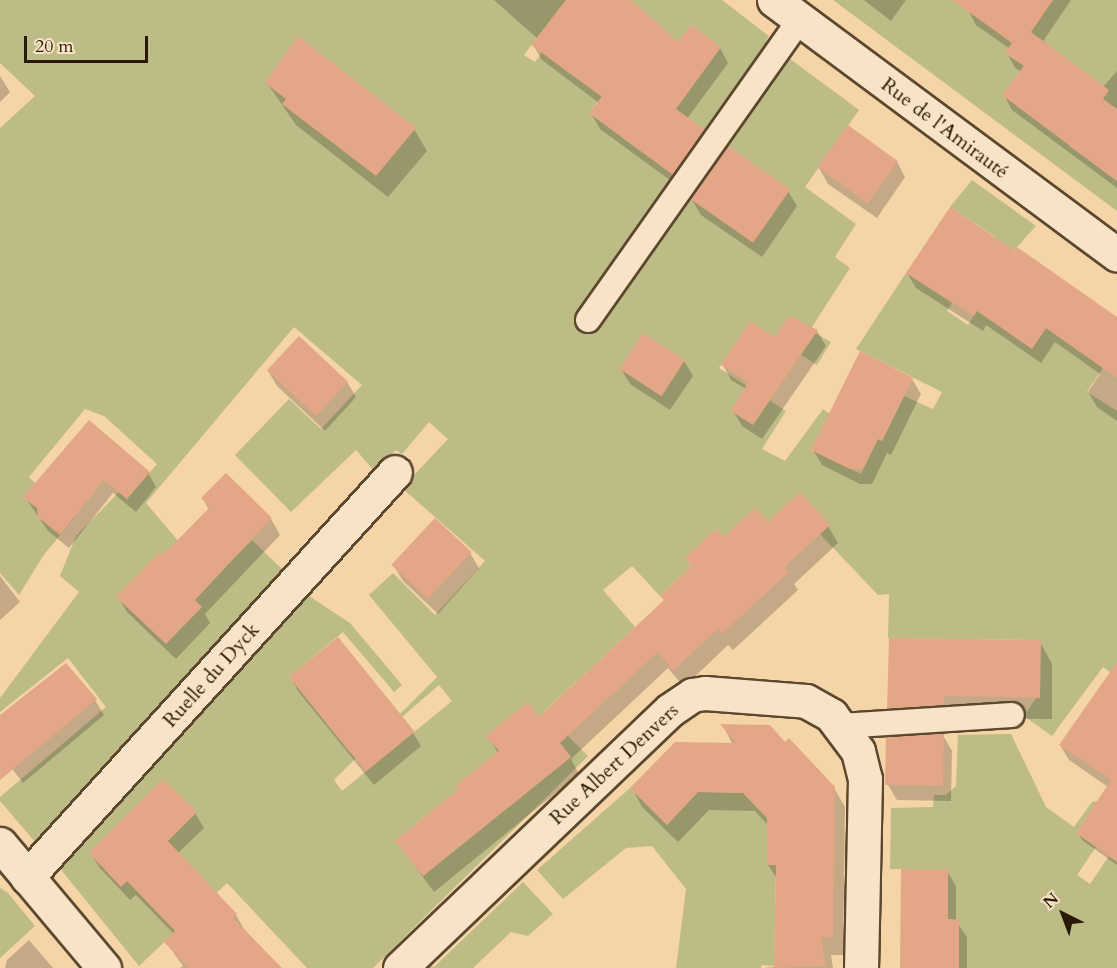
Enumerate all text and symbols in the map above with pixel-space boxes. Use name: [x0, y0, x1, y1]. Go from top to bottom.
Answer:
scale bar: [27, 24, 152, 62]
text: 20 m: [35, 34, 74, 59]
street label: Rue de l'Amirauté: [877, 72, 1013, 184]
street label: Ruelle du Dyck: [158, 618, 264, 732]
street label: Rue Albert Denvers: [545, 698, 683, 830]
north arrow: [1033, 884, 1093, 944]
text: N: [1038, 888, 1063, 913]

